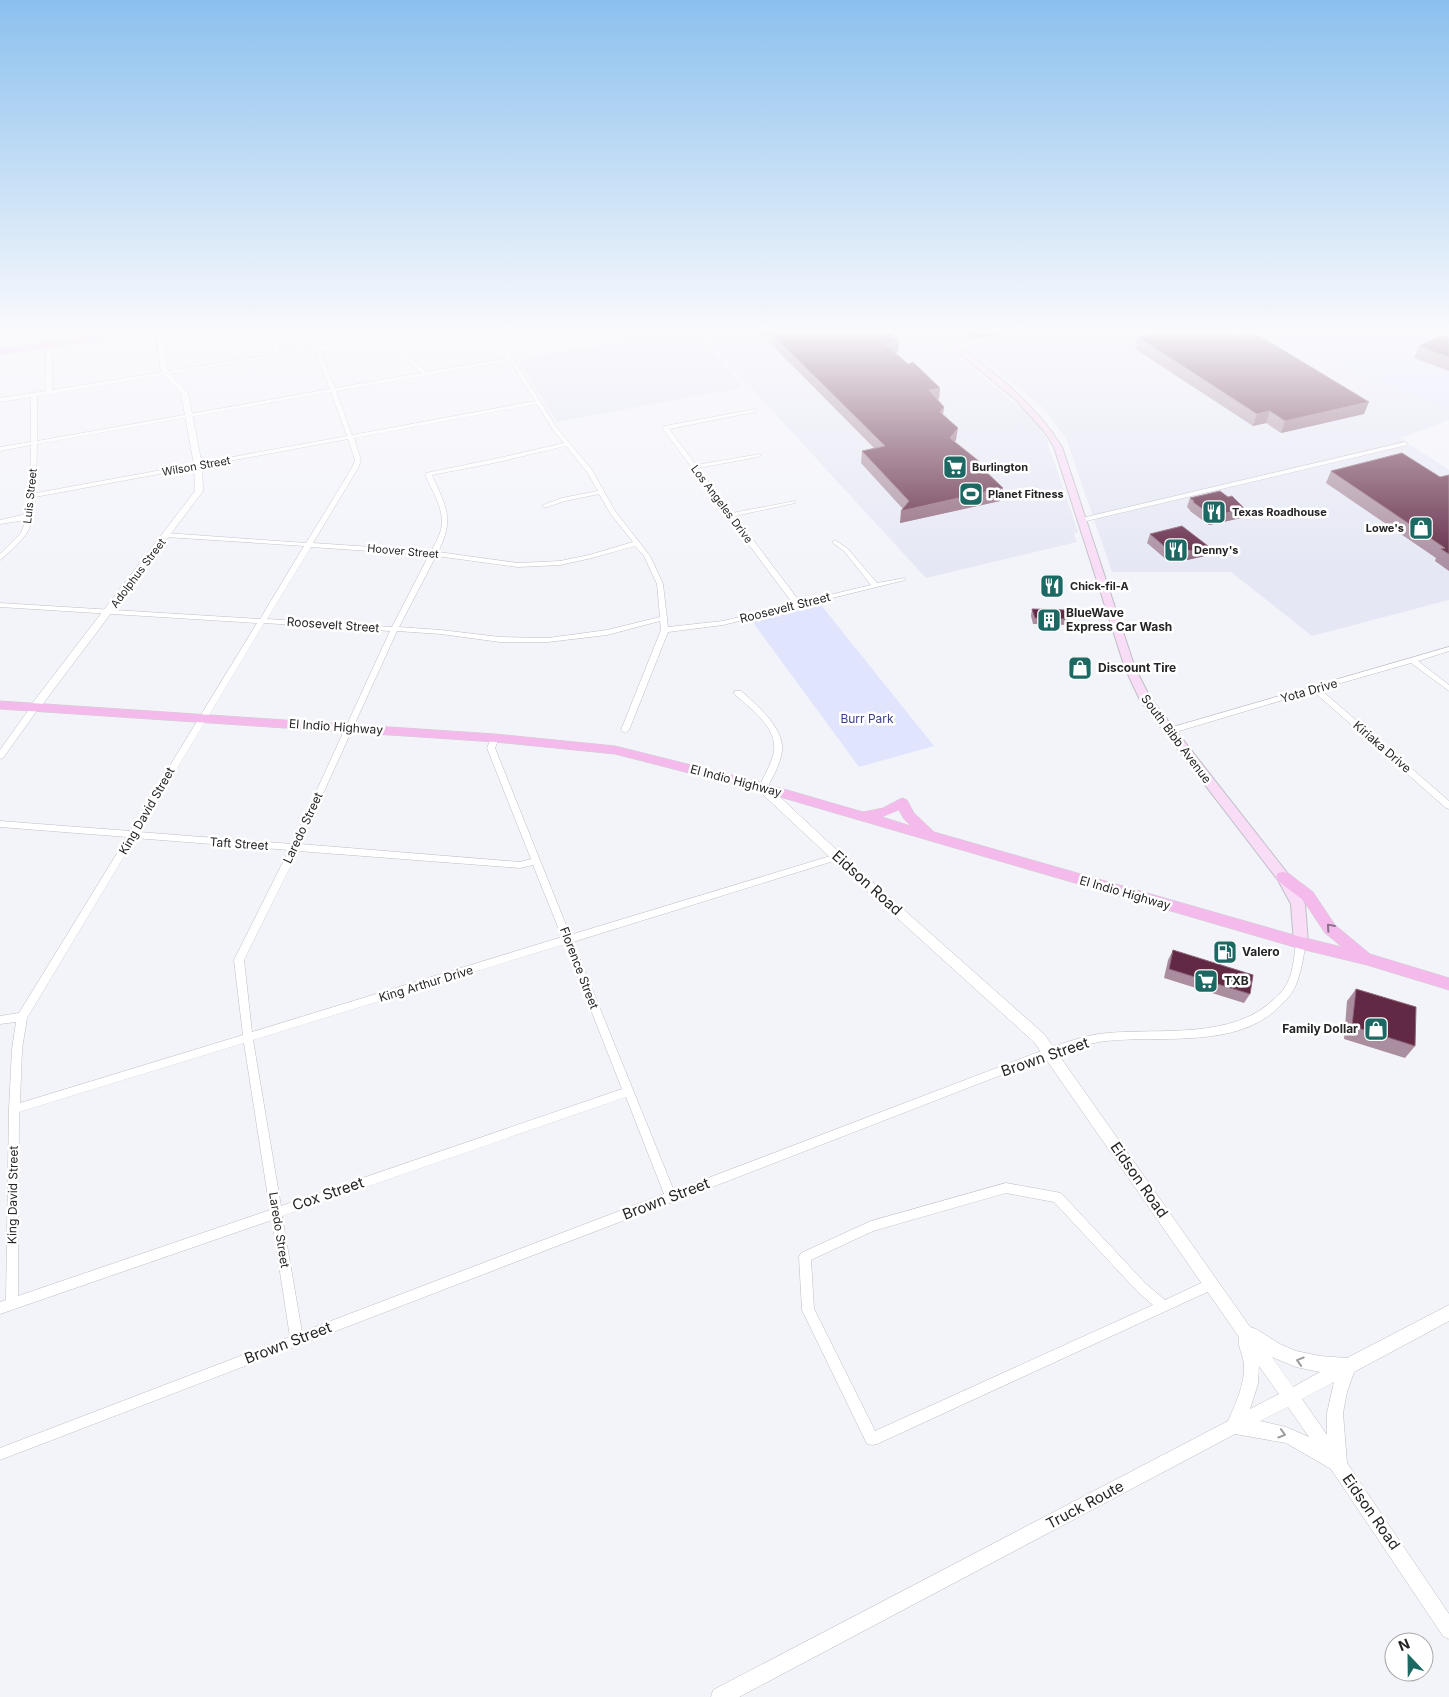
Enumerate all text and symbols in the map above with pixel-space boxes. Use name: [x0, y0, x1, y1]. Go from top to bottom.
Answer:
street label: Wilson Street: [161, 453, 232, 479]
supermarket icon: Burlington: [942, 454, 968, 480]
place label: Burlington: [972, 460, 1028, 474]
street label: Los Angeles Drive: [688, 462, 756, 546]
street label: Luis Street: [20, 467, 40, 524]
sports icon: Planet Fitness: [958, 481, 984, 507]
place label: Planet Fitness: [988, 487, 1064, 501]
restaurant icon: Texas Roadhouse: [1201, 499, 1227, 525]
place label: Texas Roadhouse: [1232, 505, 1327, 519]
shop icon: Lowe's: [1408, 515, 1434, 541]
place label: Lowe's: [1366, 521, 1404, 535]
street label: Adolphus Street: [107, 535, 169, 610]
restaurant icon: Denny's: [1163, 537, 1189, 563]
street label: Hoover Street: [367, 541, 440, 561]
place label: Denny's: [1194, 543, 1238, 557]
restaurant icon: Chick-fil-A: [1039, 573, 1065, 599]
place label: Chick-fil-A: [1070, 579, 1129, 593]
street label: Roosevelt Street: [738, 589, 832, 626]
place label: BlueWave Express Car Wash: [1066, 605, 1172, 634]
building icon: BlueWave Express Car Wash: [1036, 607, 1062, 633]
street label: Roosevelt Street: [286, 614, 380, 635]
shop icon: Discount Tire: [1067, 655, 1093, 681]
place label: Discount Tire: [1098, 660, 1176, 675]
street label: Yota Drive: [1279, 675, 1339, 706]
street label: South Bibb Avenue: [1138, 691, 1215, 786]
park label: Burr Park: [840, 711, 894, 726]
street label: El Indio Highway: [289, 716, 384, 737]
street label: Kiriaka Drive: [1350, 717, 1414, 776]
street label: El Indio Highway: [689, 761, 784, 800]
street label: King David Street: [115, 764, 178, 857]
street label: Laredo Street: [280, 790, 326, 866]
street label: Taft Street: [209, 834, 269, 853]
street label: Eidson Road: [828, 846, 906, 919]
street label: El Indio Highway: [1078, 872, 1173, 913]
one-way arrow: [1327, 924, 1336, 933]
street label: Florence Street: [557, 925, 602, 1011]
fuel station icon: Valero: [1212, 939, 1238, 965]
place label: Valero: [1242, 944, 1280, 959]
street label: King Arthur Drive: [377, 962, 475, 1005]
supermarket icon: TXB: [1193, 968, 1219, 994]
place label: TXB: [1224, 973, 1249, 988]
shop icon: Family Dollar: [1363, 1016, 1389, 1042]
place label: Family Dollar: [1282, 1021, 1358, 1036]
street label: Brown Street: [998, 1033, 1091, 1080]
street label: Eidson Road: [1106, 1138, 1172, 1221]
street label: King David Street: [4, 1146, 21, 1244]
street label: Cox Street: [290, 1172, 366, 1215]
street label: Brown Street: [620, 1173, 712, 1224]
street label: Laredo Street: [266, 1191, 293, 1269]
street label: Brown Street: [242, 1317, 334, 1368]
one-way arrow: [1297, 1356, 1305, 1366]
one-way arrow: [1277, 1428, 1286, 1438]
street label: Eidson Road: [1338, 1470, 1404, 1553]
street label: Truck Route: [1043, 1476, 1127, 1533]
north arrow: [1384, 1632, 1434, 1682]
text: N: [1396, 1635, 1412, 1654]

